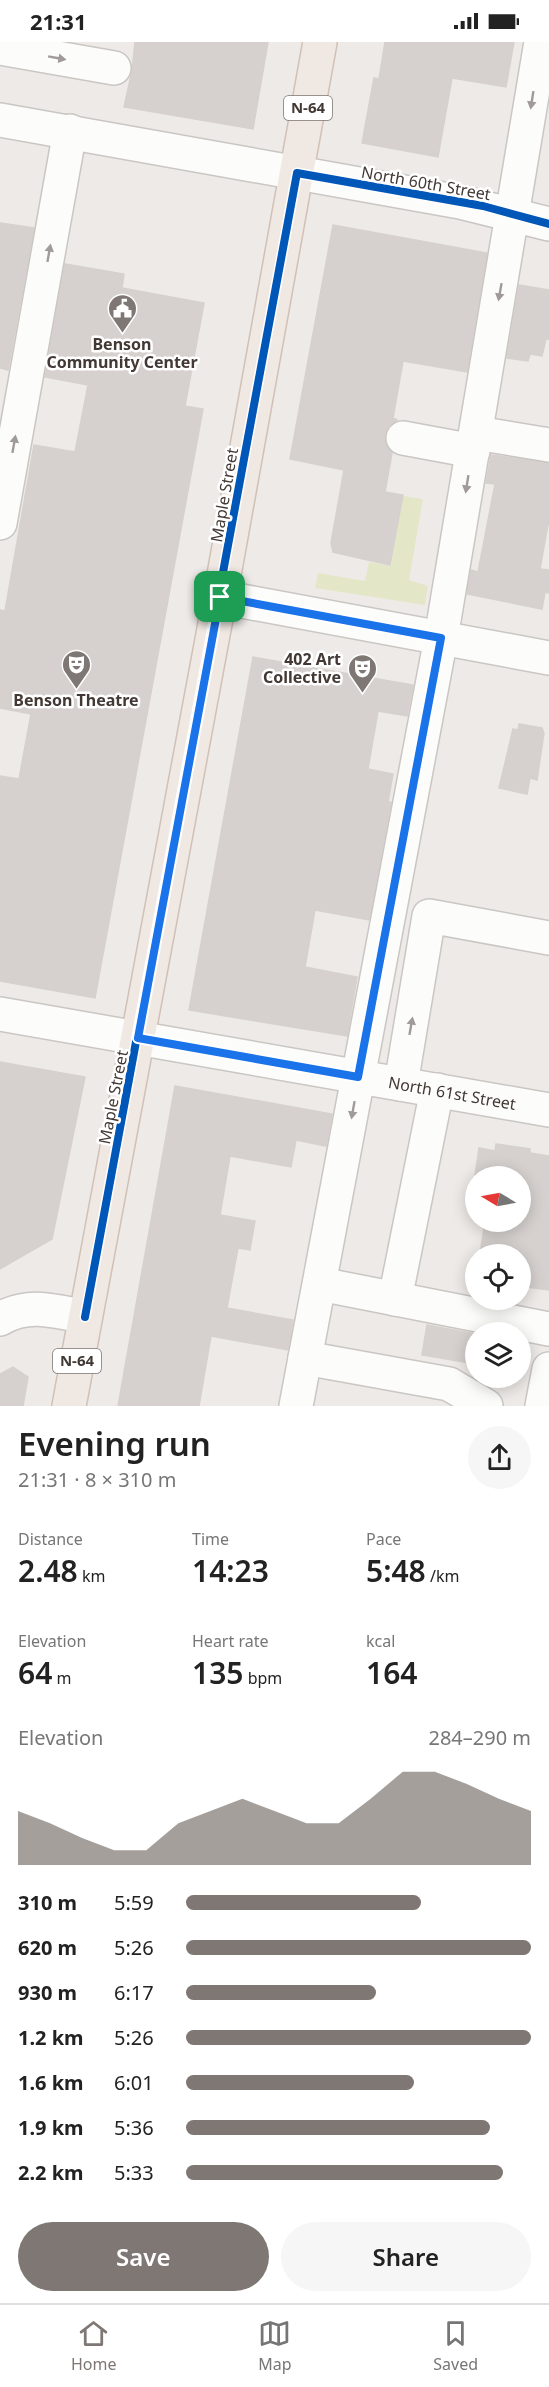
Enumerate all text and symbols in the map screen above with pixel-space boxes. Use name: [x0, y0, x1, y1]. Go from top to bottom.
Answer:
text: 21:31: [30, 6, 87, 36]
one-way arrow: [47, 54, 66, 63]
one-way arrow: [527, 90, 536, 109]
road number: N-64: [284, 96, 332, 120]
street label: North 60th Street: [360, 161, 493, 205]
one-way arrow: [45, 243, 54, 262]
one-way arrow: [495, 283, 504, 302]
public building icon: Benson Community Center: [106, 292, 138, 334]
place label: Benson Community Center: [46, 333, 198, 373]
one-way arrow: [10, 435, 19, 454]
street label: Maple Street: [205, 446, 243, 544]
one-way arrow: [462, 475, 471, 494]
pin: [194, 571, 245, 622]
icon: arrive: [203, 580, 236, 613]
theatre icon: Benson Theatre: [60, 648, 92, 690]
place label: 402 Art Collective: [263, 648, 341, 688]
theatre icon: 402 Art Collective: [346, 652, 378, 694]
place label: Benson Theatre: [13, 689, 139, 711]
one-way arrow: [406, 1016, 415, 1035]
street label: Maple Street: [93, 1048, 133, 1146]
street label: North 61st Street: [387, 1071, 518, 1115]
one-way arrow: [348, 1101, 357, 1120]
north arrow: [465, 1166, 531, 1232]
map controls: [465, 1166, 531, 1388]
button: locate: [465, 1244, 531, 1310]
button: layers: [465, 1322, 531, 1388]
road number: N-64: [53, 1349, 101, 1373]
text: Evening run: [18, 1421, 211, 1466]
button: share: [468, 1426, 531, 1489]
text: 21:31 · 8 × 310 m: [18, 1466, 176, 1493]
text: Distance: [18, 1528, 83, 1550]
text: Time: [192, 1528, 229, 1550]
text: Pace: [366, 1528, 401, 1550]
text: 2.48: [18, 1550, 78, 1591]
text: 14:23: [192, 1550, 269, 1591]
text: 5:48: [366, 1550, 426, 1591]
text: km: [78, 1565, 105, 1587]
text: /km: [426, 1565, 459, 1587]
text: Elevation: [18, 1630, 86, 1652]
text: Heart rate: [192, 1630, 268, 1652]
text: kcal: [366, 1630, 395, 1652]
text: 64: [18, 1652, 52, 1693]
text: 135: [192, 1652, 243, 1693]
text: 164: [366, 1652, 417, 1693]
text: m: [52, 1667, 71, 1689]
text: bpm: [243, 1667, 282, 1689]
text: Elevation: [18, 1724, 103, 1751]
text: 284–290 m: [428, 1724, 531, 1751]
text: 310 m: [18, 1889, 77, 1916]
text: 5:59: [114, 1889, 154, 1916]
text: 620 m: [18, 1934, 77, 1961]
text: 5:26: [114, 1934, 154, 1961]
text: 930 m: [18, 1979, 77, 2006]
text: 6:17: [114, 1979, 154, 2006]
text: 1.2 km: [18, 2024, 84, 2051]
text: 5:26: [114, 2024, 154, 2051]
text: 1.6 km: [18, 2069, 84, 2096]
text: 6:01: [114, 2069, 154, 2096]
text: 1.9 km: [18, 2114, 84, 2141]
text: 5:36: [114, 2114, 154, 2141]
text: 2.2 km: [18, 2159, 84, 2186]
text: 5:33: [114, 2159, 154, 2186]
button: Save: [18, 2222, 269, 2291]
button: Share: [281, 2222, 531, 2291]
tab: Home: [71, 2317, 116, 2375]
tab: Map: [258, 2317, 292, 2375]
tab: Saved: [433, 2317, 478, 2375]

